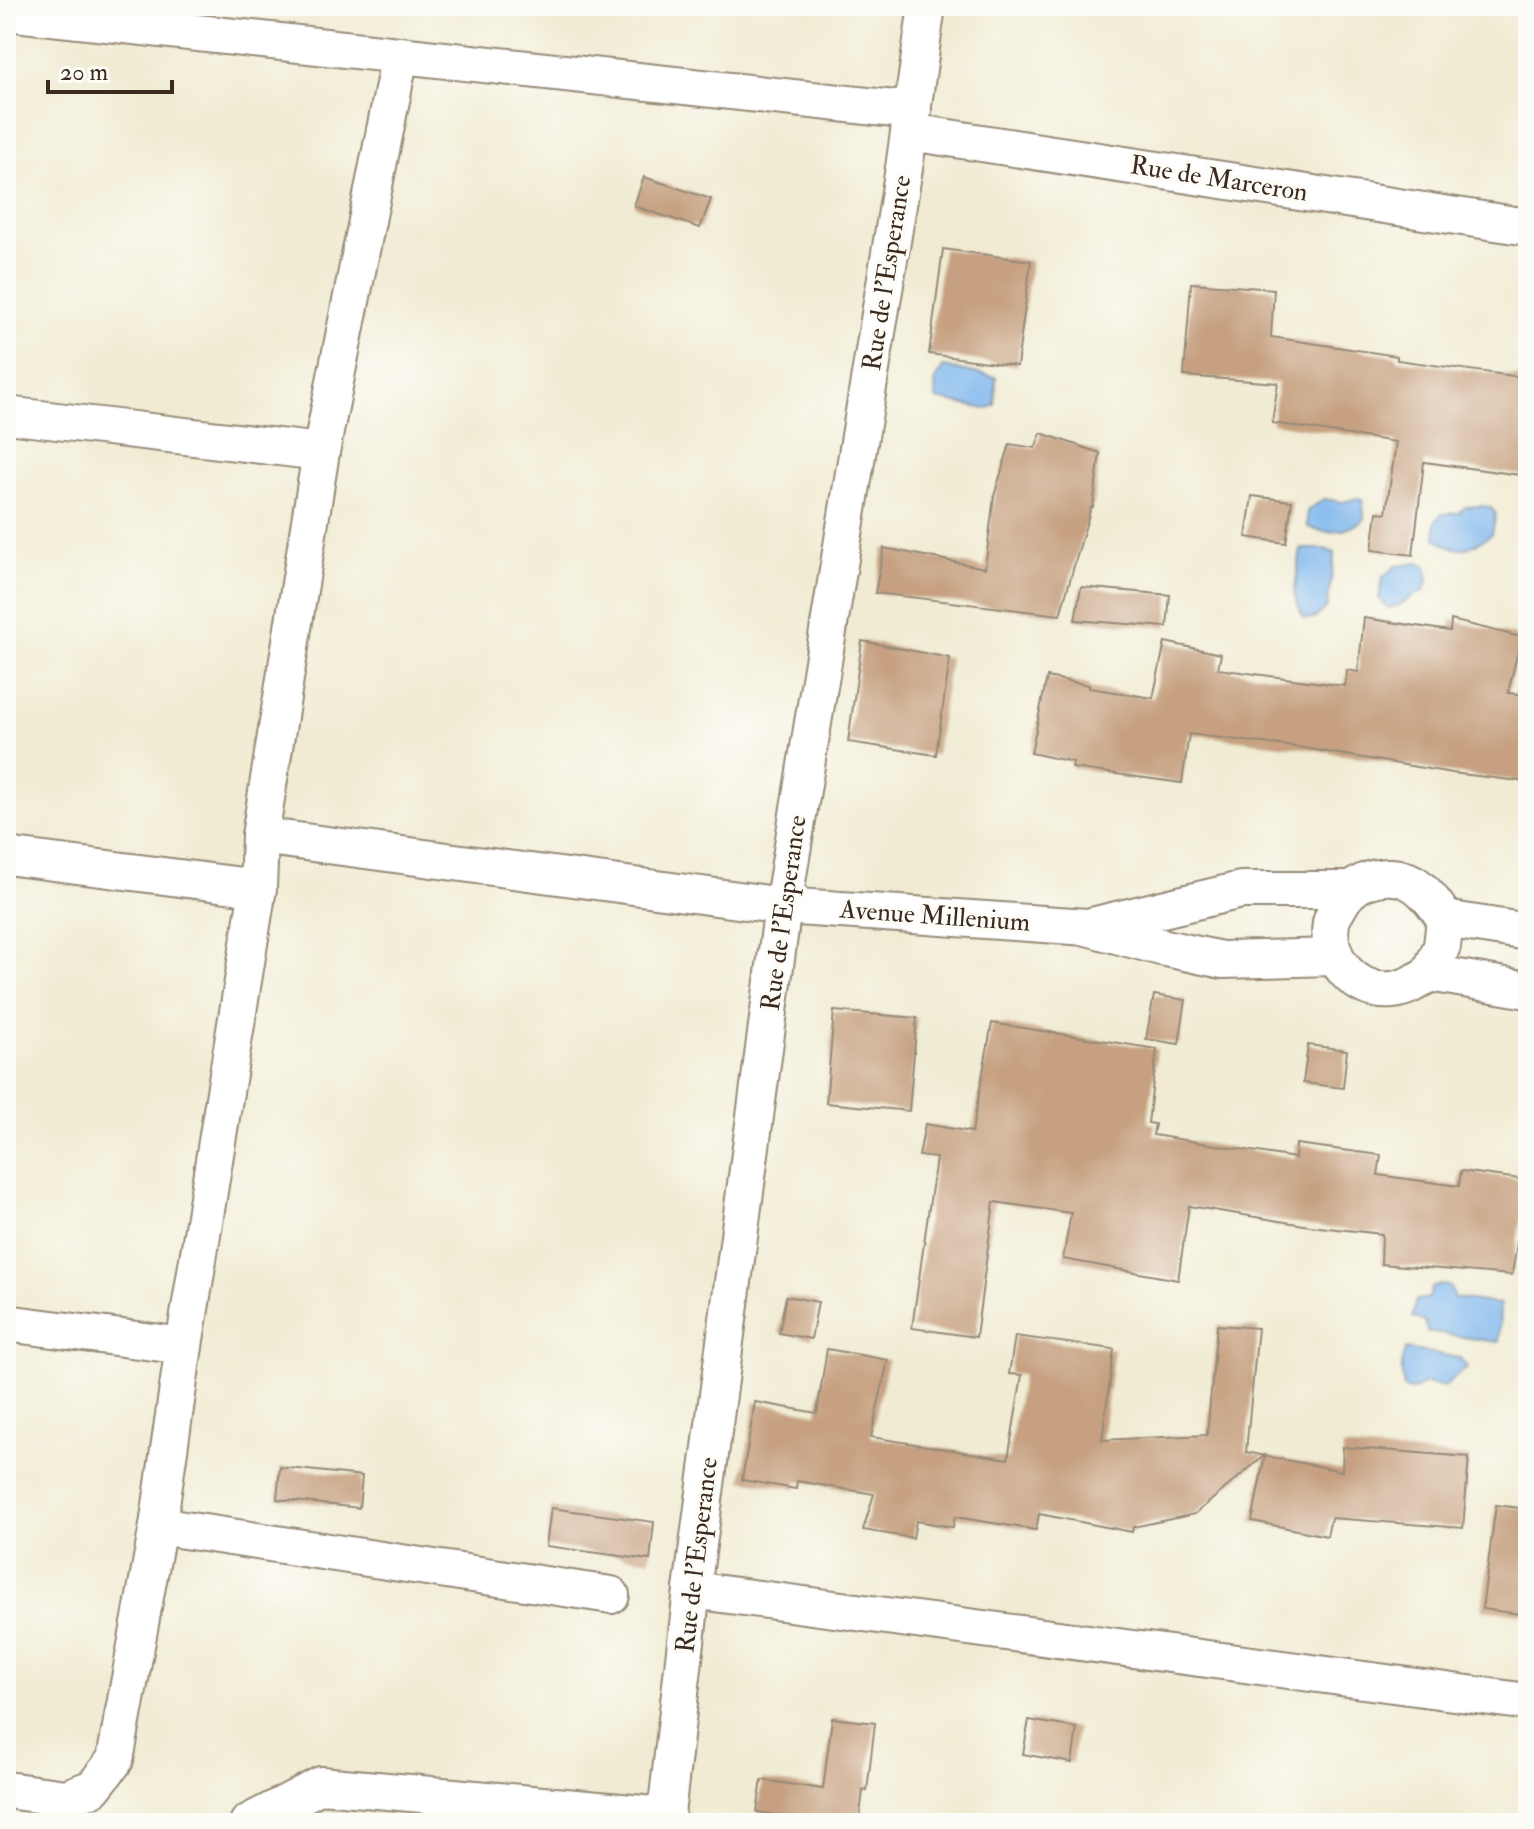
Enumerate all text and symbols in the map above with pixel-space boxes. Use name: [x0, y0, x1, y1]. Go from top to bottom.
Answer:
scale bar: [48, 44, 172, 94]
text: 20 m: [60, 57, 109, 88]
street label: Rue de Marceron: [1128, 149, 1310, 209]
street label: Rue de l'Esperance: [856, 173, 919, 373]
street label: Rue de l'Esperance: [754, 813, 815, 1013]
street label: Avenue Millenium: [838, 893, 1031, 939]
street label: Rue de l'Esperance: [669, 1455, 726, 1655]

